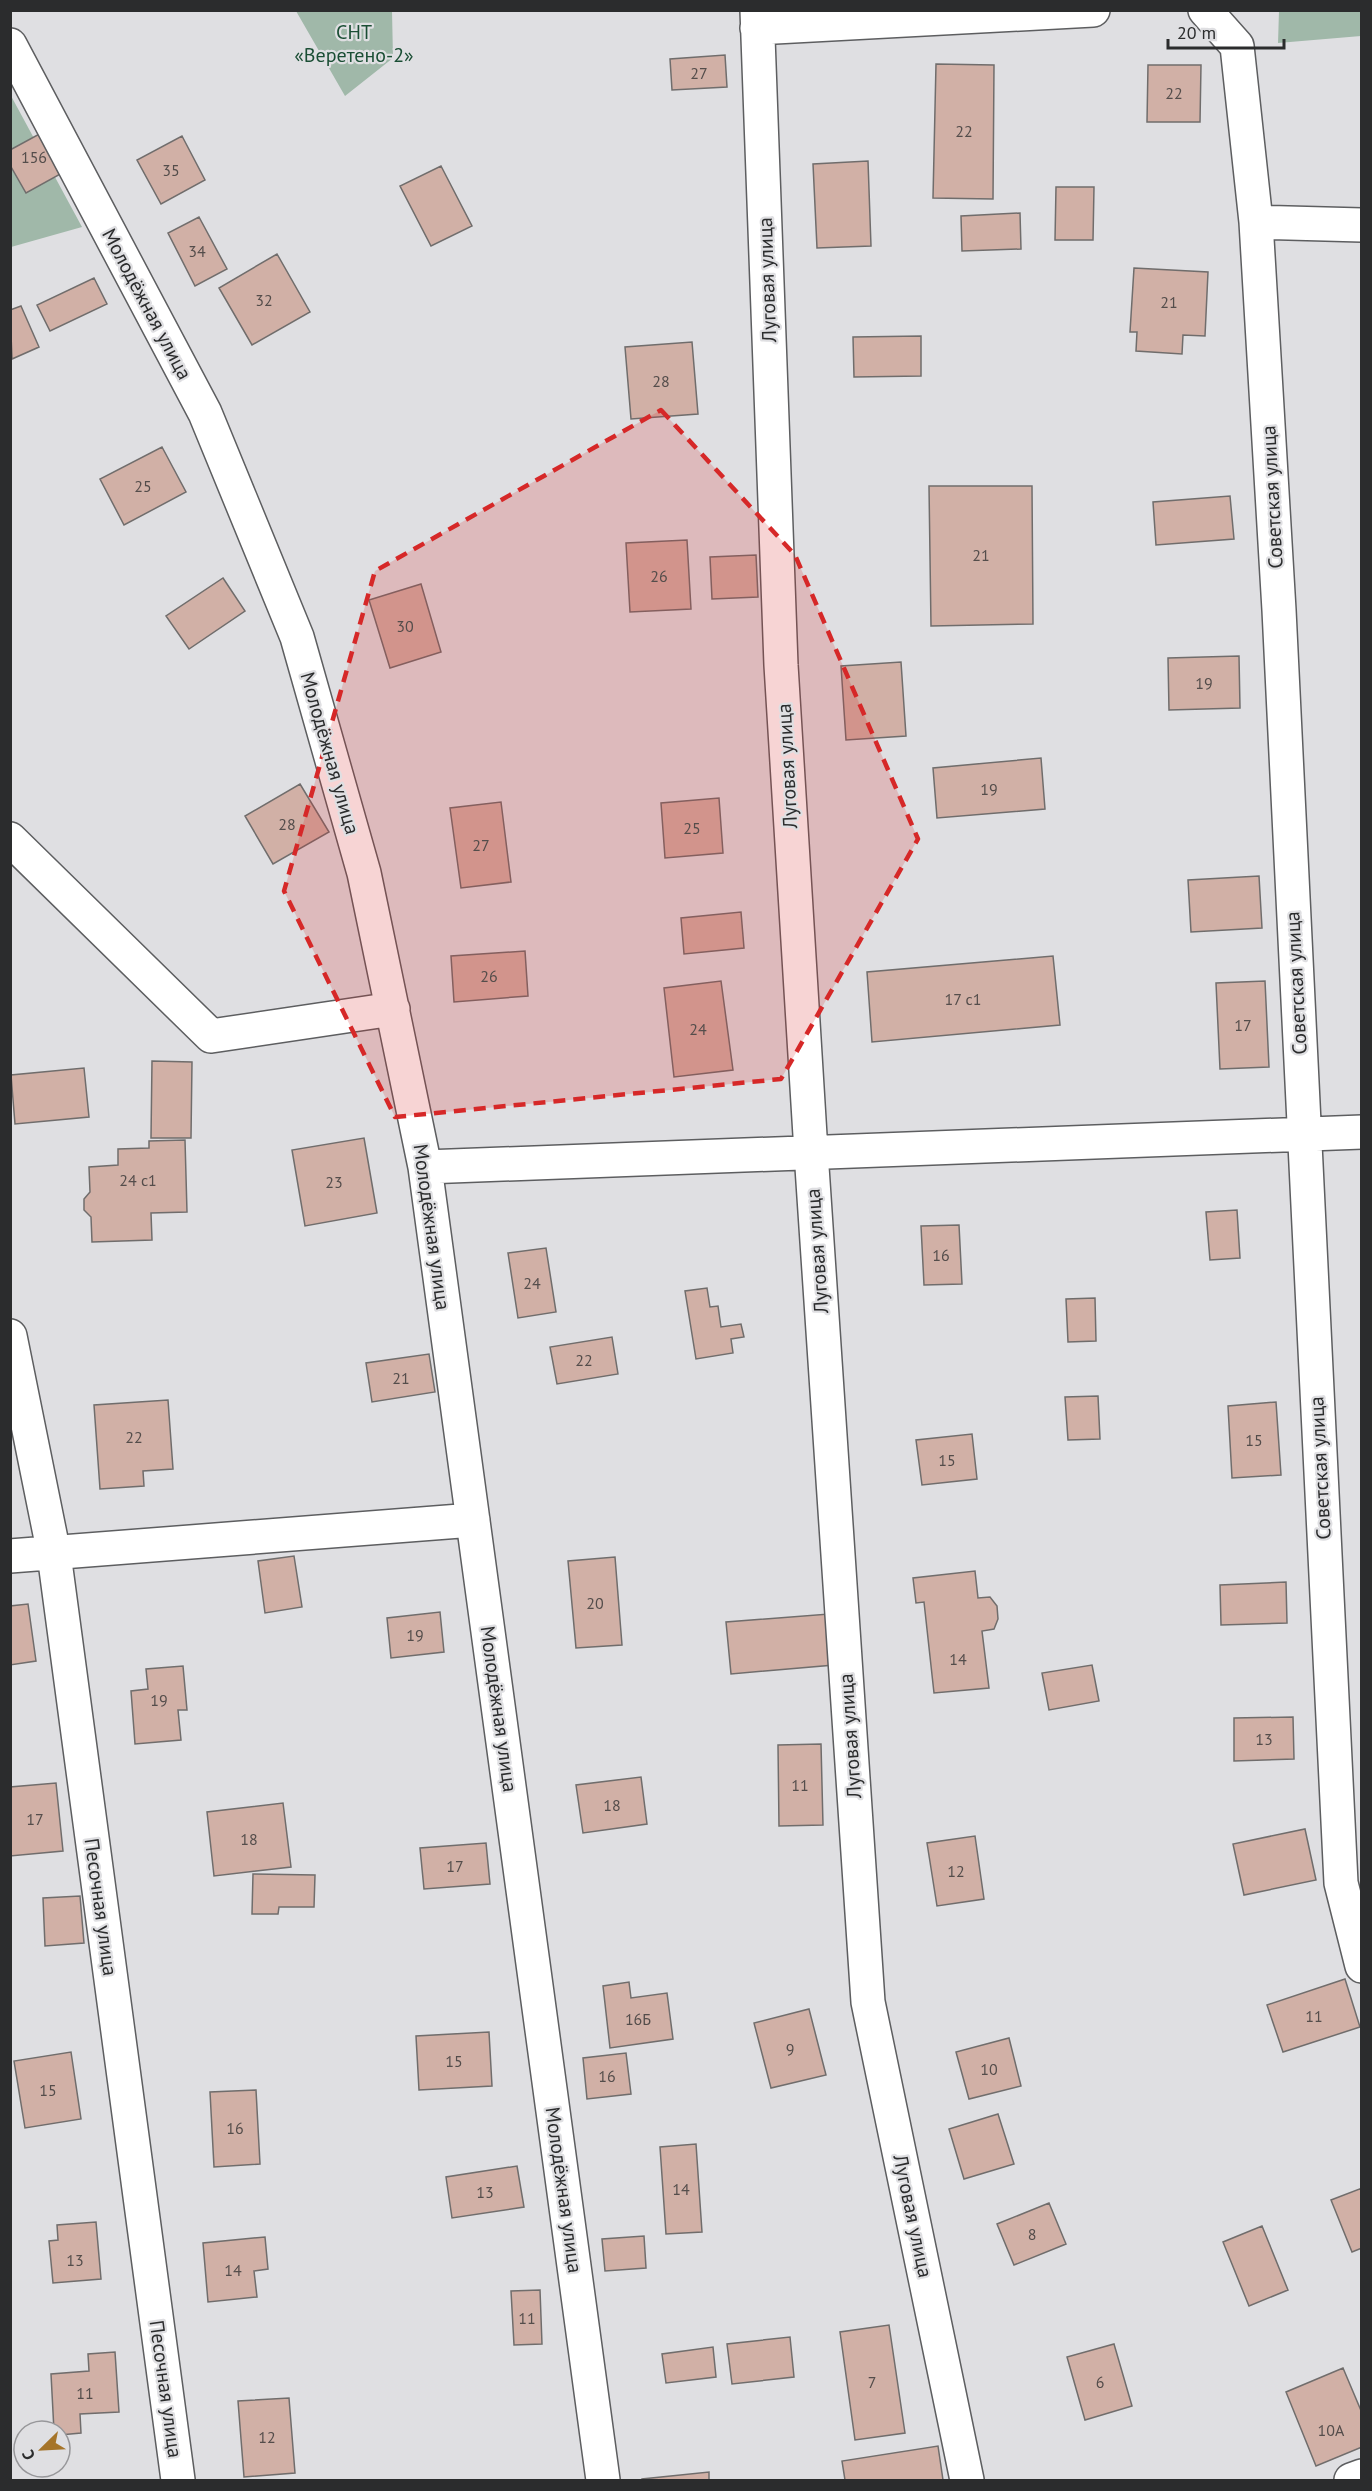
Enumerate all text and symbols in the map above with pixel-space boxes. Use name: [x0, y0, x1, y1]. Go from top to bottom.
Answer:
scale bar: [1168, 12, 1284, 50]
park label: СНТ «Веретено-2»: [294, 19, 414, 68]
text: 20 m: [1177, 21, 1216, 44]
house number: 27: [690, 63, 708, 83]
house number: 22: [1165, 83, 1183, 103]
house number: 22: [955, 121, 973, 141]
house number: 156: [21, 147, 47, 167]
house number: 35: [162, 160, 180, 180]
street label: Луговая улица: [752, 217, 782, 344]
street label: Молодёжная улица: [96, 224, 198, 384]
house number: 34: [188, 241, 206, 261]
house number: 32: [255, 290, 273, 310]
house number: 21: [1160, 292, 1178, 312]
house number: 28: [652, 371, 670, 391]
street label: Советская улица: [1255, 425, 1289, 569]
house number: 25: [134, 476, 152, 496]
house number: 21: [972, 545, 990, 565]
house number: 26: [650, 566, 668, 586]
house number: 30: [396, 616, 414, 636]
street label: Молодёжная улица: [294, 669, 366, 837]
house number: 19: [1195, 673, 1213, 693]
street label: Луговая улица: [771, 703, 803, 830]
house number: 19: [980, 779, 998, 799]
house number: 28: [278, 814, 296, 834]
house number: 25: [683, 818, 701, 838]
house number: 27: [472, 835, 490, 855]
street label: Советская улица: [1279, 911, 1313, 1055]
house number: 26: [480, 966, 498, 986]
house number: 17 с1: [945, 989, 981, 1009]
house number: 17: [1234, 1015, 1252, 1035]
house number: 24: [689, 1019, 707, 1039]
street label: Молодёжная улица: [407, 1142, 457, 1312]
house number: 24 с1: [119, 1170, 157, 1190]
house number: 23: [325, 1172, 343, 1192]
street label: Луговая улица: [800, 1188, 834, 1315]
house number: 16: [932, 1245, 950, 1265]
house number: 24: [523, 1273, 541, 1293]
house number: 22: [575, 1350, 593, 1370]
house number: 21: [392, 1368, 410, 1388]
street label: Советская улица: [1303, 1396, 1337, 1540]
house number: 22: [125, 1427, 143, 1447]
house number: 15: [1245, 1430, 1263, 1450]
house number: 15: [938, 1450, 956, 1470]
house number: 20: [586, 1593, 604, 1613]
street label: Молодёжная улица: [474, 1624, 524, 1794]
house number: 19: [406, 1625, 424, 1645]
house number: 14: [949, 1649, 967, 1669]
street label: Луговая улица: [833, 1673, 867, 1800]
house number: 19: [150, 1690, 168, 1710]
house number: 13: [1255, 1729, 1273, 1749]
house number: 11: [791, 1775, 809, 1795]
house number: 18: [603, 1795, 621, 1815]
house number: 17: [26, 1809, 44, 1829]
house number: 18: [240, 1829, 258, 1849]
street label: Песочная улица: [78, 1837, 124, 1977]
house number: 17: [446, 1856, 464, 1876]
house number: 12: [947, 1861, 965, 1881]
house number: 11: [1305, 2006, 1323, 2026]
house number: 16Б: [625, 2009, 651, 2029]
house number: 9: [786, 2039, 794, 2059]
house number: 15: [445, 2051, 463, 2071]
house number: 10: [980, 2059, 998, 2079]
house number: 16: [598, 2066, 616, 2086]
house number: 15: [39, 2080, 57, 2100]
street label: Молодёжная улица: [539, 2105, 589, 2275]
house number: 16: [226, 2118, 244, 2138]
street label: Луговая улица: [887, 2151, 939, 2280]
house number: 14: [672, 2179, 690, 2199]
house number: 13: [476, 2182, 494, 2202]
house number: 8: [1028, 2224, 1036, 2244]
house number: 13: [66, 2250, 84, 2270]
house number: 14: [224, 2260, 242, 2280]
house number: 11: [518, 2308, 536, 2328]
street label: Песочная улица: [143, 2319, 189, 2459]
house number: 7: [868, 2372, 876, 2392]
house number: 6: [1096, 2372, 1104, 2392]
house number: 11: [76, 2383, 94, 2403]
north arrow: [12, 2419, 72, 2479]
house number: 10А: [1318, 2420, 1345, 2440]
house number: 12: [258, 2427, 276, 2447]
text: С: [17, 2447, 39, 2463]

